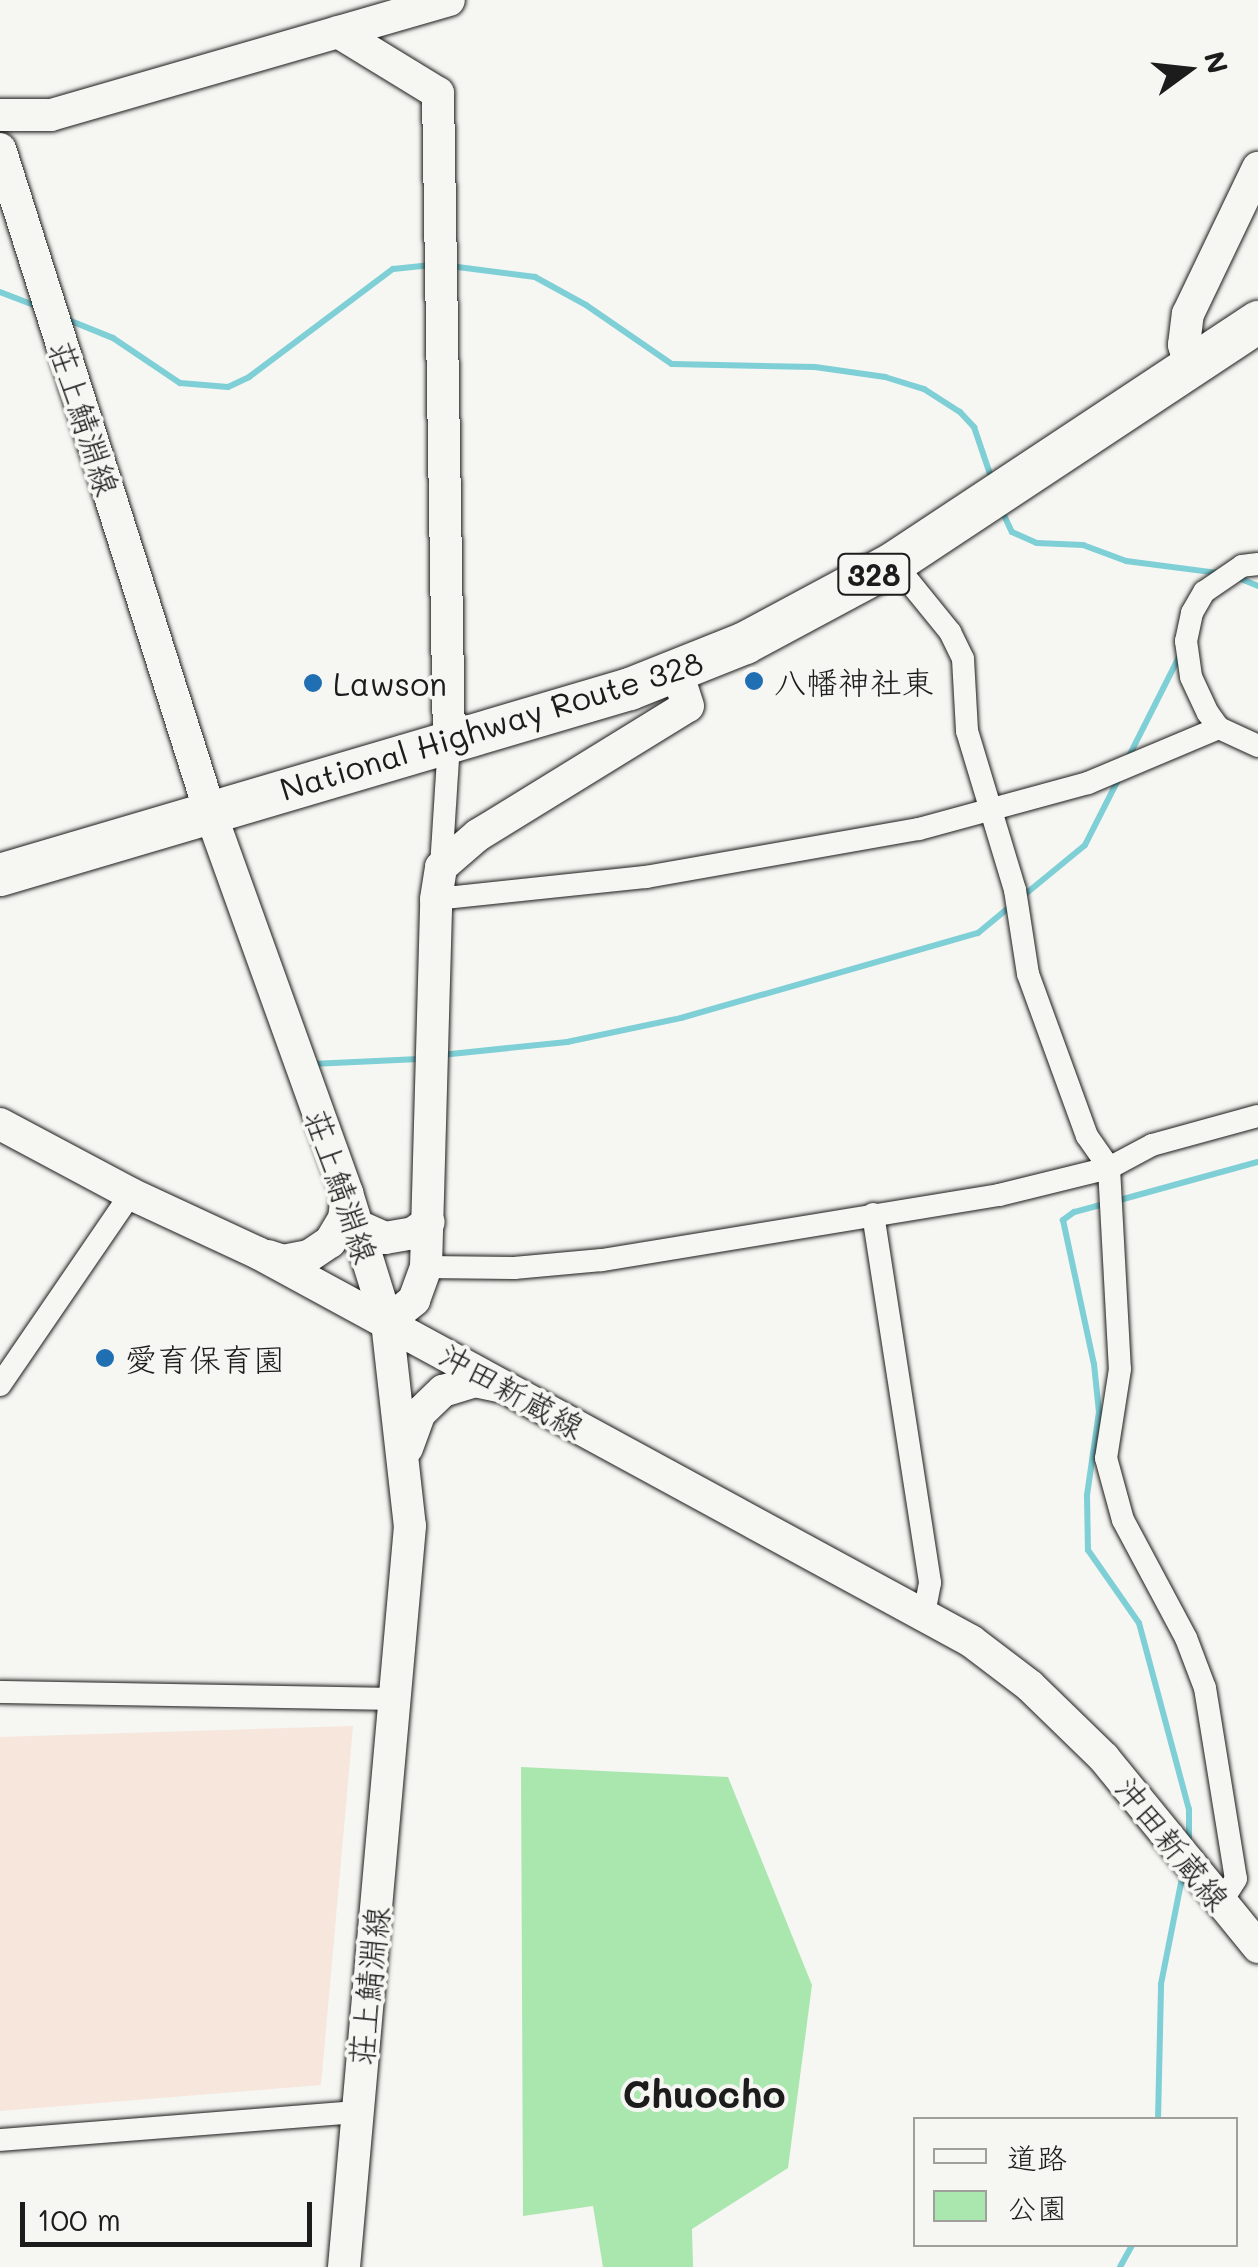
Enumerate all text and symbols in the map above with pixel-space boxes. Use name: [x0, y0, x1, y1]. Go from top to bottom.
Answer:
north arrow: [1138, 20, 1238, 120]
text: N: [1197, 47, 1237, 77]
street label: 荘上鯖淵線: [42, 336, 128, 500]
road number: 328: [836, 549, 912, 599]
street label: National Highway Route 328: [275, 642, 707, 808]
place label: 八幡神社東: [774, 662, 934, 700]
place label: Lawson: [333, 664, 447, 702]
marker: 八幡神社東: [743, 670, 765, 692]
marker: Lawson: [302, 672, 324, 694]
street label: 荘上鯖淵線: [298, 1104, 386, 1268]
street label: 沖田新蔵線: [433, 1334, 591, 1446]
place label: 愛育保育園: [125, 1339, 285, 1377]
marker: 愛育保育園: [94, 1347, 116, 1369]
street label: 沖田新蔵線: [1108, 1769, 1238, 1917]
street label: 荘上鯖淵線: [341, 1904, 395, 2068]
district label: Chuocho: [623, 2071, 785, 2117]
legend: [913, 2117, 1238, 2247]
text: 道路: [1007, 2137, 1067, 2177]
scale bar: [25, 2182, 318, 2244]
text: 公園: [1007, 2187, 1067, 2227]
text: 100 m: [37, 2199, 121, 2239]

